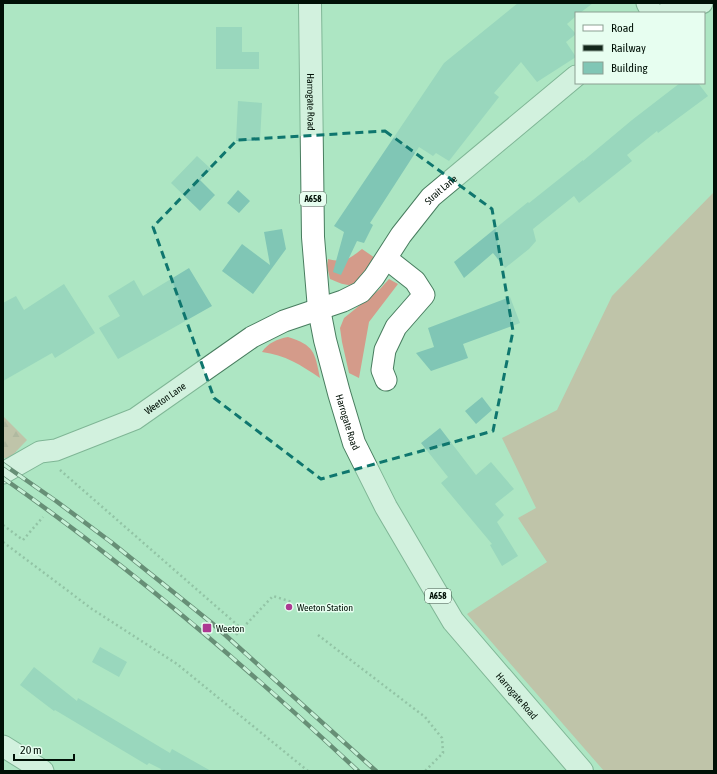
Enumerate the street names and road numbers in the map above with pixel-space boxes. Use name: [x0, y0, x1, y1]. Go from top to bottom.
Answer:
street label: Harrogate Road: [305, 73, 317, 131]
street label: Strait Lane: [422, 172, 459, 206]
road number: A658: [300, 192, 326, 206]
street label: Weeton Lane: [142, 380, 188, 416]
street label: Harrogate Road: [334, 393, 362, 452]
road number: A658: [425, 589, 451, 603]
street label: Harrogate Road: [494, 670, 540, 721]

